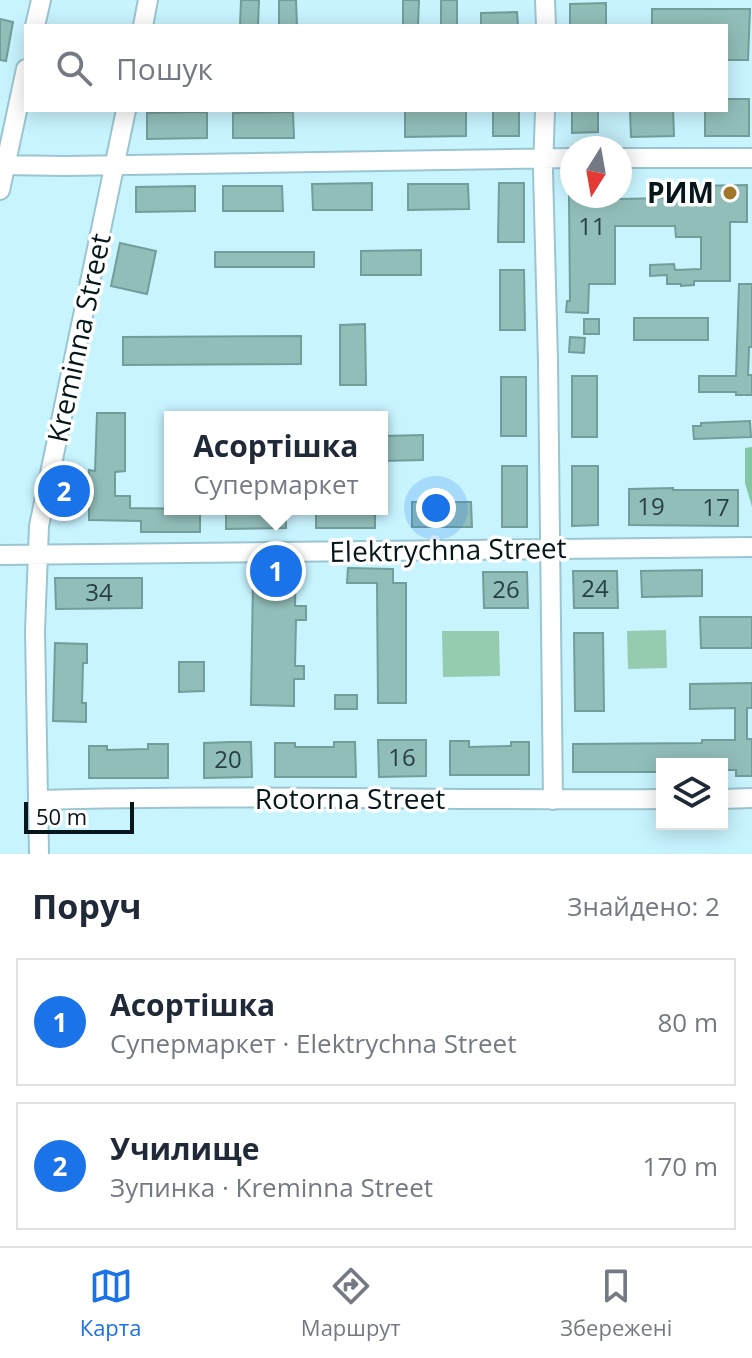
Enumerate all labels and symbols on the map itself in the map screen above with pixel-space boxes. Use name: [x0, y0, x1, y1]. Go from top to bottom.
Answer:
north arrow: [560, 136, 632, 208]
place label: РИМ: [647, 173, 714, 211]
marker: РИМ: [721, 184, 739, 202]
house number: 11: [578, 209, 606, 242]
street label: Kreminna Street: [37, 230, 119, 446]
pin: 2: [38, 461, 90, 521]
your location: [416, 488, 456, 528]
house number: 19: [637, 489, 665, 522]
house number: 17: [702, 490, 730, 523]
street label: Elektrychna Street: [329, 528, 567, 570]
pin: 1: [250, 541, 302, 601]
house number: 24: [581, 571, 609, 604]
house number: 26: [492, 572, 520, 605]
house number: 34: [85, 575, 113, 608]
house number: 16: [388, 740, 416, 773]
house number: 20: [214, 742, 242, 775]
street label: Rotorna Street: [255, 779, 445, 817]
scale bar: [24, 798, 134, 834]

